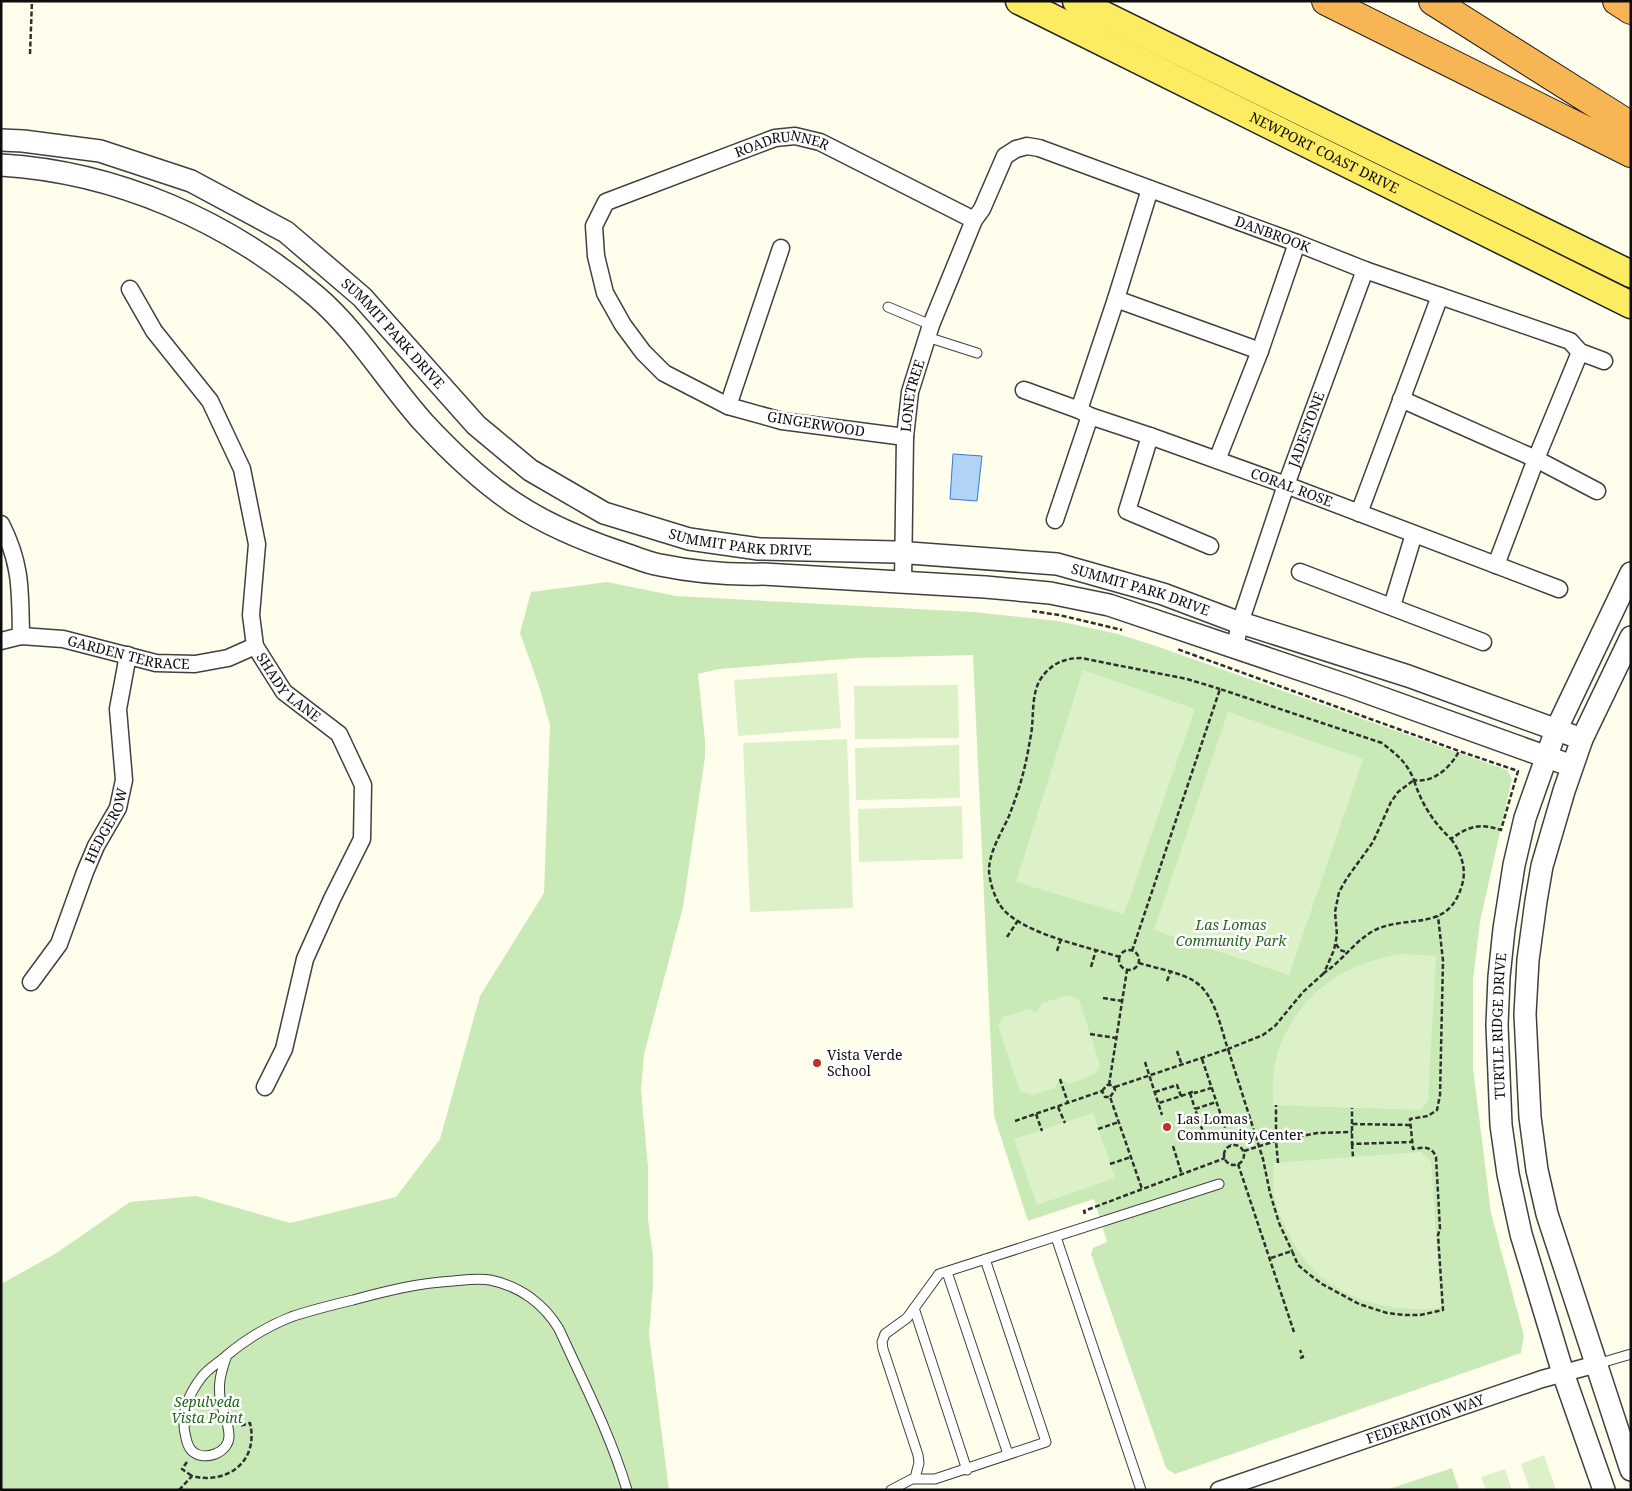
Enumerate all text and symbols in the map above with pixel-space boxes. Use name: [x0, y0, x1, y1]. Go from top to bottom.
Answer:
street label: NEWPORT COAST DRIVE: [1247, 107, 1403, 198]
street label: ROADRUNNER: [732, 125, 833, 161]
street label: DANBROOK: [1232, 211, 1314, 256]
street label: SUMMIT PARK DRIVE: [338, 273, 449, 393]
street label: LONETREE: [896, 357, 929, 433]
street label: JADESTONE: [1283, 389, 1329, 471]
street label: GINGERWOOD: [766, 406, 866, 441]
street label: CORAL ROSE: [1248, 463, 1336, 511]
street label: SUMMIT PARK DRIVE: [667, 523, 812, 559]
street label: SUMMIT PARK DRIVE: [1069, 559, 1213, 620]
street label: GARDEN TERRACE: [65, 631, 190, 673]
street label: SHADY LANE: [252, 649, 325, 726]
street label: HEDGEROW: [80, 786, 131, 866]
park label: Las Lomas Community Park: [1176, 915, 1287, 950]
street label: TURTLE RIDGE DRIVE: [1487, 952, 1510, 1100]
place label: Vista Verde School: [827, 1045, 902, 1080]
marker: Vista Verde School: [811, 1057, 823, 1069]
place label: Las Lomas Community Center: [1177, 1109, 1304, 1144]
marker: Las Lomas Community Center: [1161, 1121, 1173, 1133]
street label: FEDERATION WAY: [1363, 1389, 1487, 1448]
park label: Sepulveda Vista Point: [171, 1392, 244, 1427]

